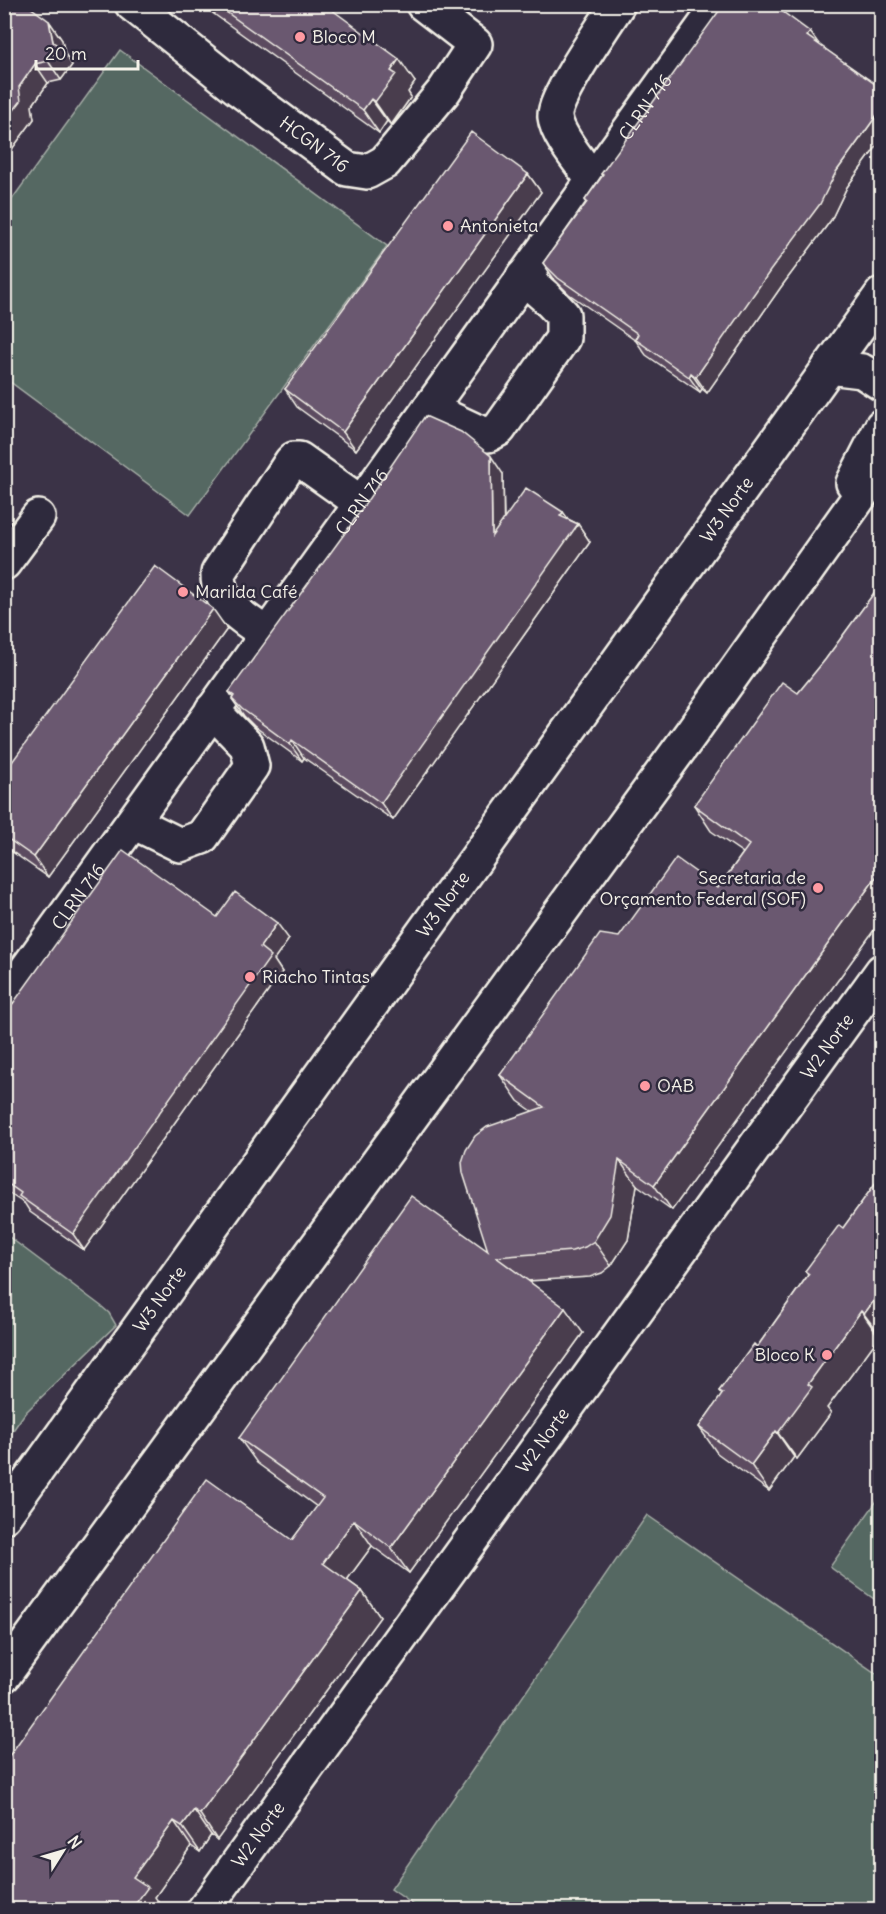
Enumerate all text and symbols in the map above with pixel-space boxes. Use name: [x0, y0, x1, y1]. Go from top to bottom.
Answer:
place label: Bloco M: [312, 25, 376, 48]
marker: Bloco M: [293, 30, 307, 44]
scale bar: [36, 33, 138, 71]
text: 20 m: [45, 42, 87, 65]
street label: CLRN 716: [614, 70, 677, 145]
street label: HCGN 716: [275, 111, 354, 177]
place label: Antonieta: [460, 214, 539, 237]
marker: Antonieta: [441, 219, 455, 233]
street label: CLRN 716: [330, 464, 393, 540]
street label: W3 Norte: [695, 472, 758, 547]
place label: Marilda Café: [195, 580, 297, 603]
marker: Marilda Café: [176, 585, 190, 599]
street label: CLRN 716: [47, 859, 110, 934]
place label: Secretaria de Orçamento Federal (SOF): [600, 866, 806, 910]
street label: W3 Norte: [411, 867, 475, 942]
marker: Secretaria de Orçamento Federal (SOF): [811, 881, 825, 895]
place label: Riacho Tintas: [262, 965, 370, 988]
marker: Riacho Tintas: [243, 970, 257, 984]
street label: W2 Norte: [796, 1009, 859, 1084]
place label: OAB: [657, 1074, 694, 1097]
marker: OAB: [638, 1079, 652, 1093]
street label: W3 Norte: [128, 1261, 191, 1337]
place label: Bloco K: [755, 1343, 815, 1366]
marker: Bloco K: [820, 1348, 834, 1362]
street label: W2 Norte: [511, 1403, 574, 1478]
street label: W2 Norte: [226, 1797, 290, 1872]
north arrow: [33, 1821, 93, 1881]
text: N: [64, 1832, 86, 1852]

